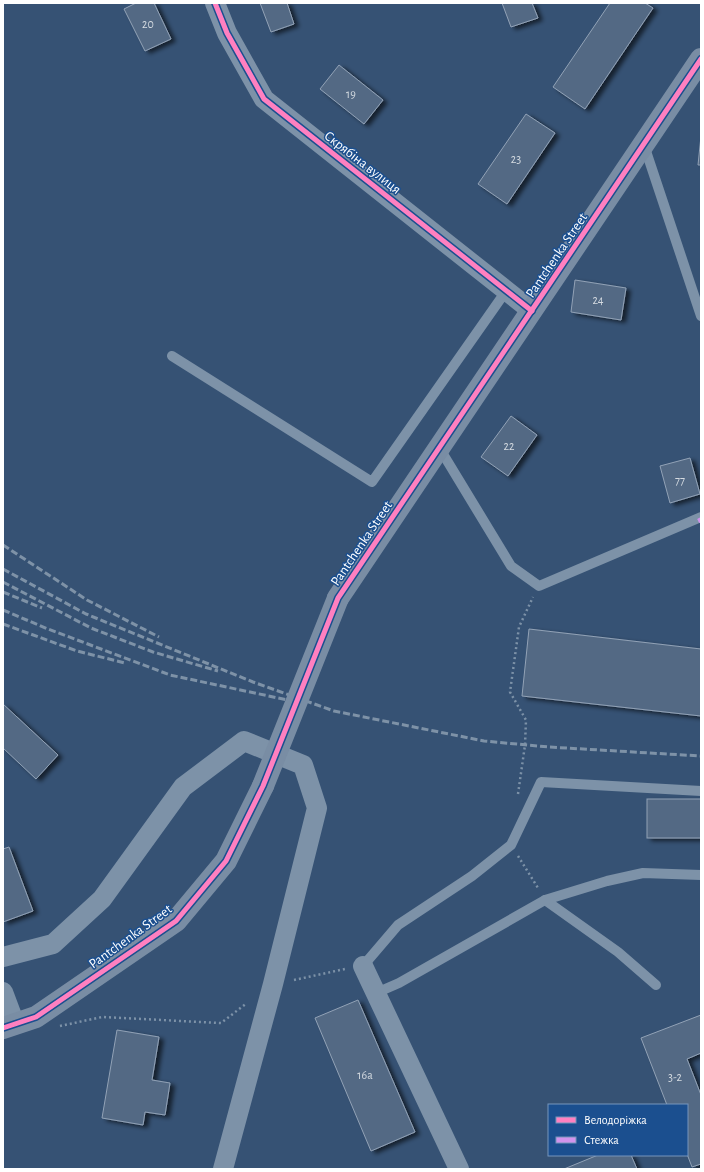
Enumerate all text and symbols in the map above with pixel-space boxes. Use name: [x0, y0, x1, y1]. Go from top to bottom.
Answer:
house number: 20: [142, 18, 154, 30]
house number: 19: [346, 88, 356, 100]
street label: Скрябіна вулиця: [321, 129, 403, 197]
house number: 23: [511, 153, 521, 165]
street label: Pantchenka Street: [523, 210, 591, 300]
house number: 24: [592, 294, 604, 306]
house number: 22: [504, 440, 515, 452]
house number: 77: [675, 474, 685, 486]
street label: Pantchenka Street: [328, 498, 396, 588]
street label: Pantchenka Street: [86, 902, 175, 972]
house number: 16а: [357, 1069, 373, 1081]
house number: 3-2: [668, 1071, 683, 1083]
legend: [548, 1104, 688, 1156]
text: Велодоріжка: [584, 1114, 647, 1126]
text: Стежка: [584, 1134, 619, 1146]

